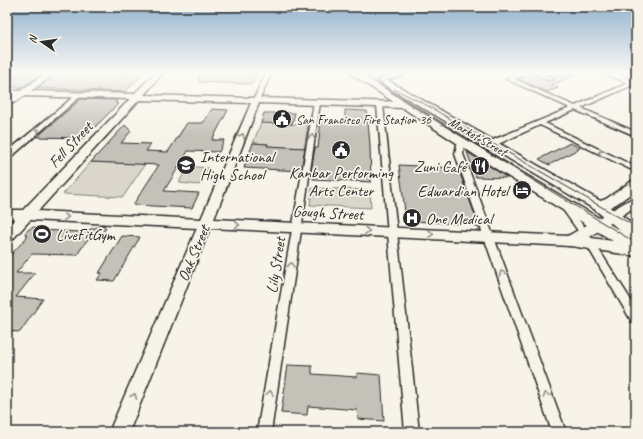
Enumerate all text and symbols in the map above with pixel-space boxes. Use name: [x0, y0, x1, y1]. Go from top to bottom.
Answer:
north arrow: [22, 22, 62, 62]
text: N: [25, 33, 40, 45]
public building icon: San Francisco Fire Station 36: [271, 108, 293, 130]
place label: San Francisco Fire Station 36: [296, 112, 432, 128]
street label: Market Street: [446, 114, 511, 161]
street label: Fell Street: [44, 116, 98, 172]
one-way arrow: [32, 128, 40, 135]
one-way arrow: [237, 132, 245, 140]
one-way arrow: [307, 134, 315, 140]
public building icon: Kanbar Performing Arts Center: [330, 139, 352, 161]
place label: International High School: [200, 147, 277, 185]
one-way arrow: [598, 150, 605, 158]
school or university icon: International High School: [175, 154, 197, 176]
restaurant icon: Zuni Café: [469, 155, 491, 177]
place label: Zuni Café: [414, 157, 469, 177]
place label: Kanbar Performing Arts Center: [289, 163, 394, 201]
hotel icon: Edwardian Hotel: [511, 179, 533, 201]
place label: Edwardian Hotel: [417, 181, 511, 201]
street label: Gough Street: [292, 201, 365, 225]
hospital icon: One Medical: [401, 207, 423, 229]
place label: One Medical: [426, 209, 495, 229]
one-way arrow: [63, 213, 69, 221]
street label: Oak Street: [173, 221, 215, 285]
one-way arrow: [234, 221, 240, 229]
sports icon: LiveFitGym: [31, 223, 53, 245]
place label: LiveFitGym: [56, 225, 117, 245]
one-way arrow: [364, 227, 370, 236]
one-way arrow: [428, 230, 434, 239]
street label: Lily Street: [262, 234, 291, 295]
one-way arrow: [286, 262, 295, 268]
one-way arrow: [499, 269, 507, 276]
one-way arrow: [265, 390, 274, 397]
one-way arrow: [542, 392, 550, 399]
one-way arrow: [129, 393, 137, 400]

